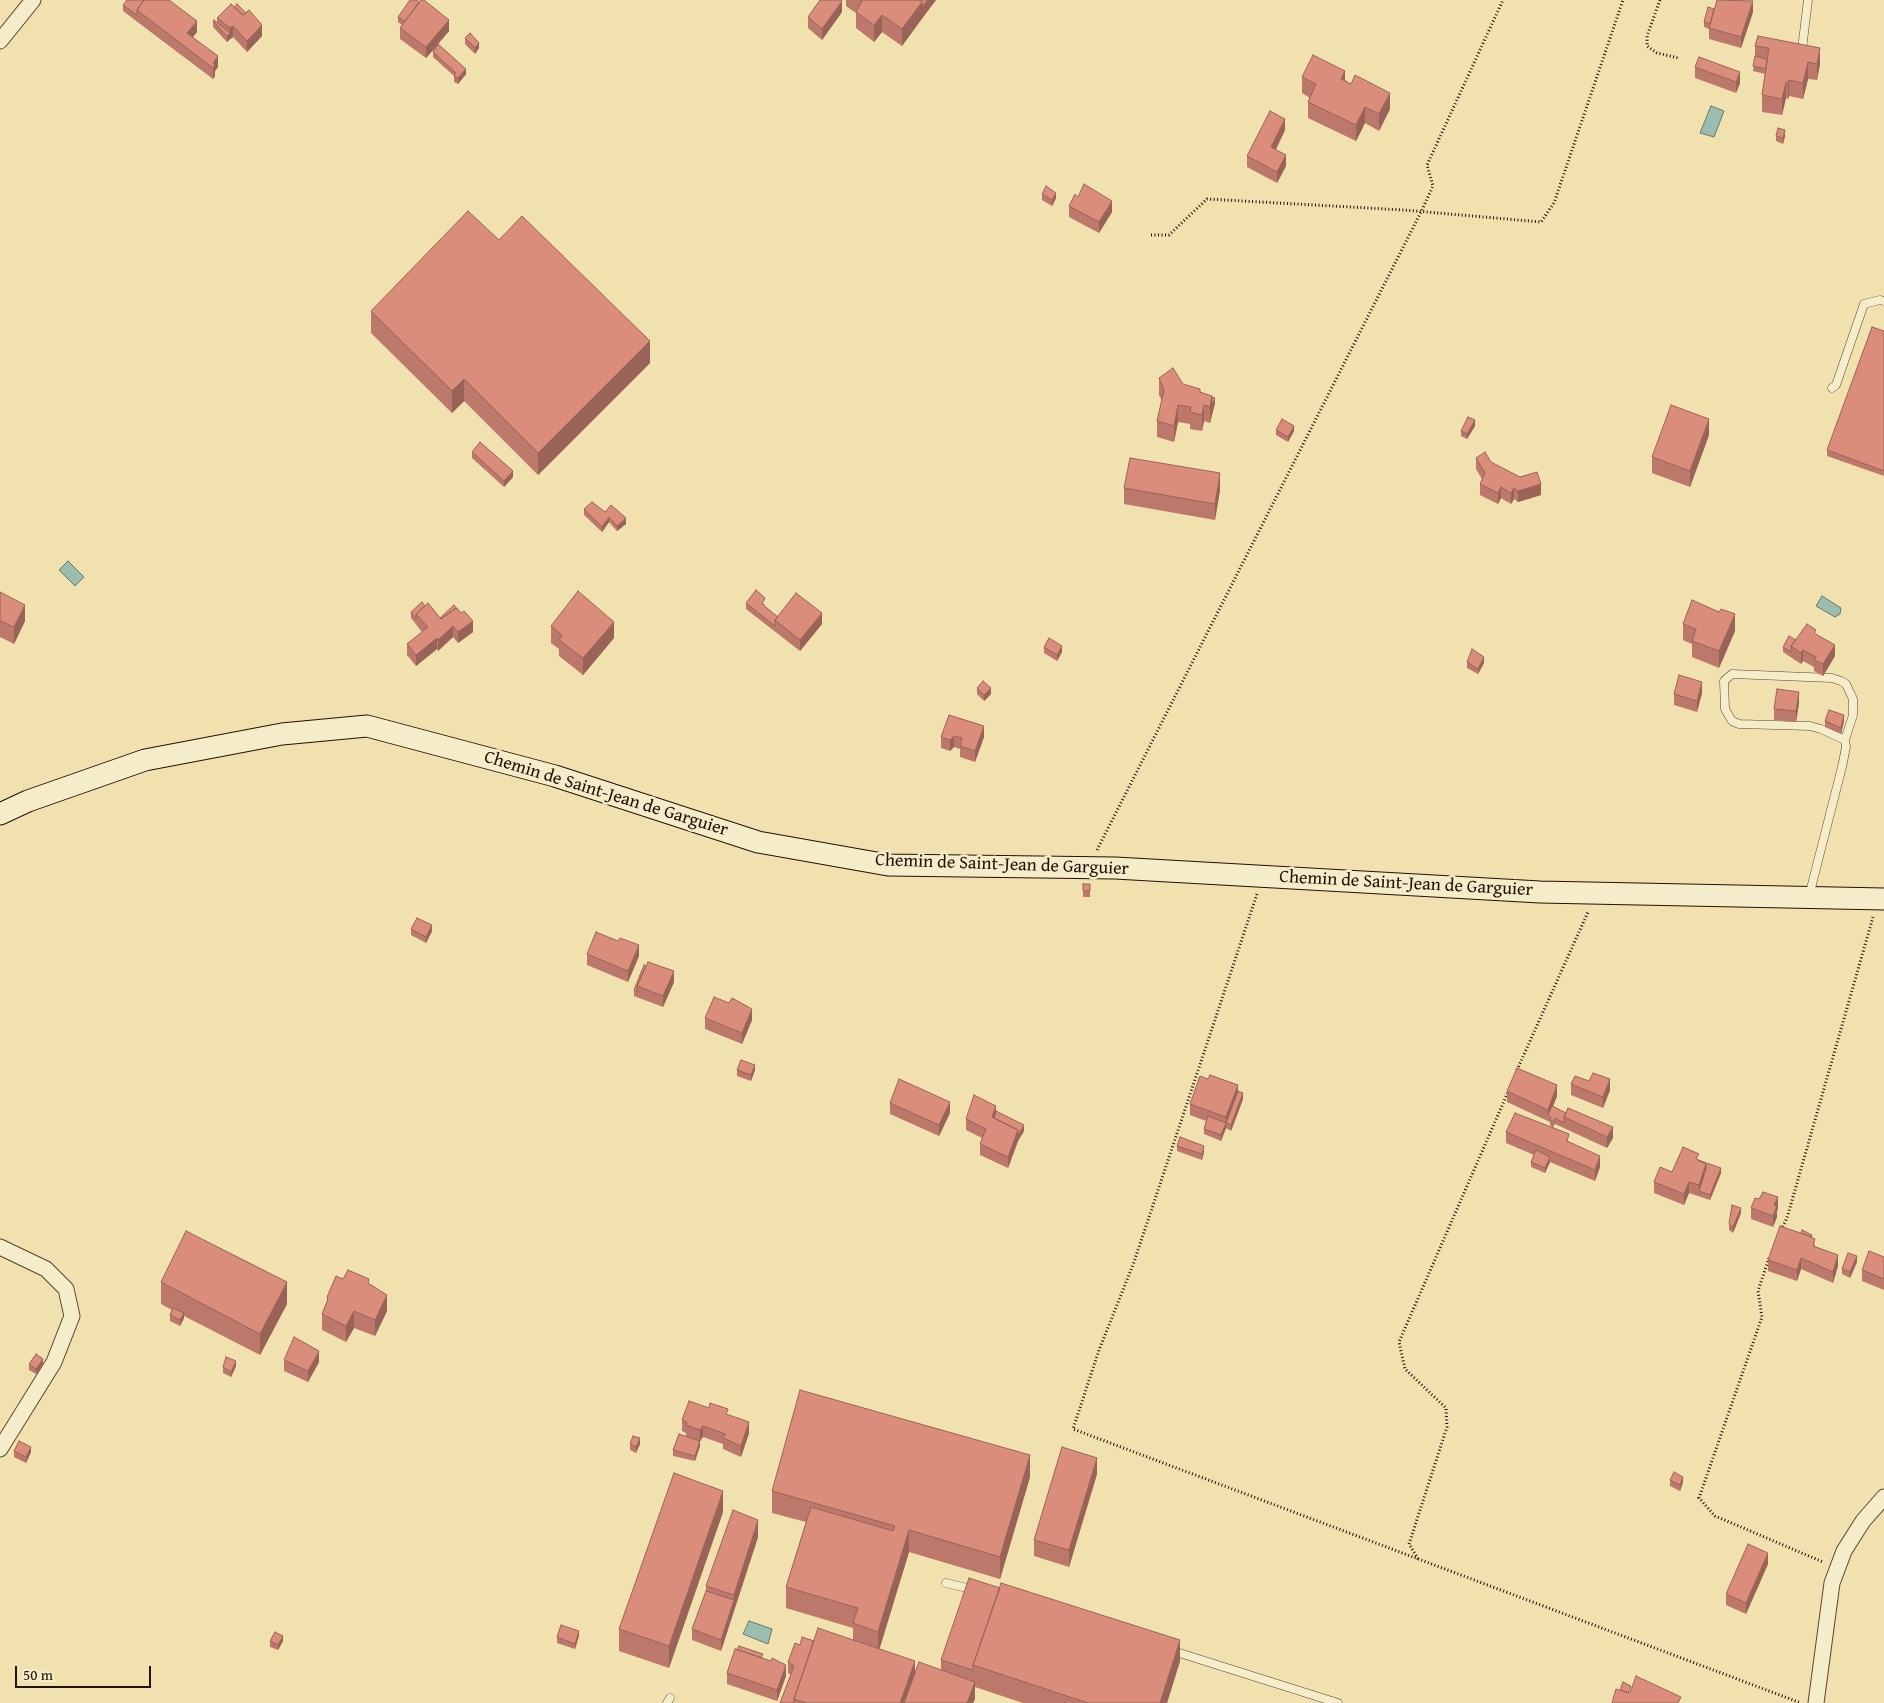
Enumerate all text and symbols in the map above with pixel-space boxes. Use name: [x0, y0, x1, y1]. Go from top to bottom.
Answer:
street label: Chemin de Saint-Jean de Garguier: [481, 747, 731, 841]
street label: Chemin de Saint-Jean de Garguier: [875, 850, 1129, 880]
street label: Chemin de Saint-Jean de Garguier: [1279, 867, 1533, 901]
scale bar: [18, 1656, 154, 1688]
text: 50 m: [23, 1664, 53, 1685]

